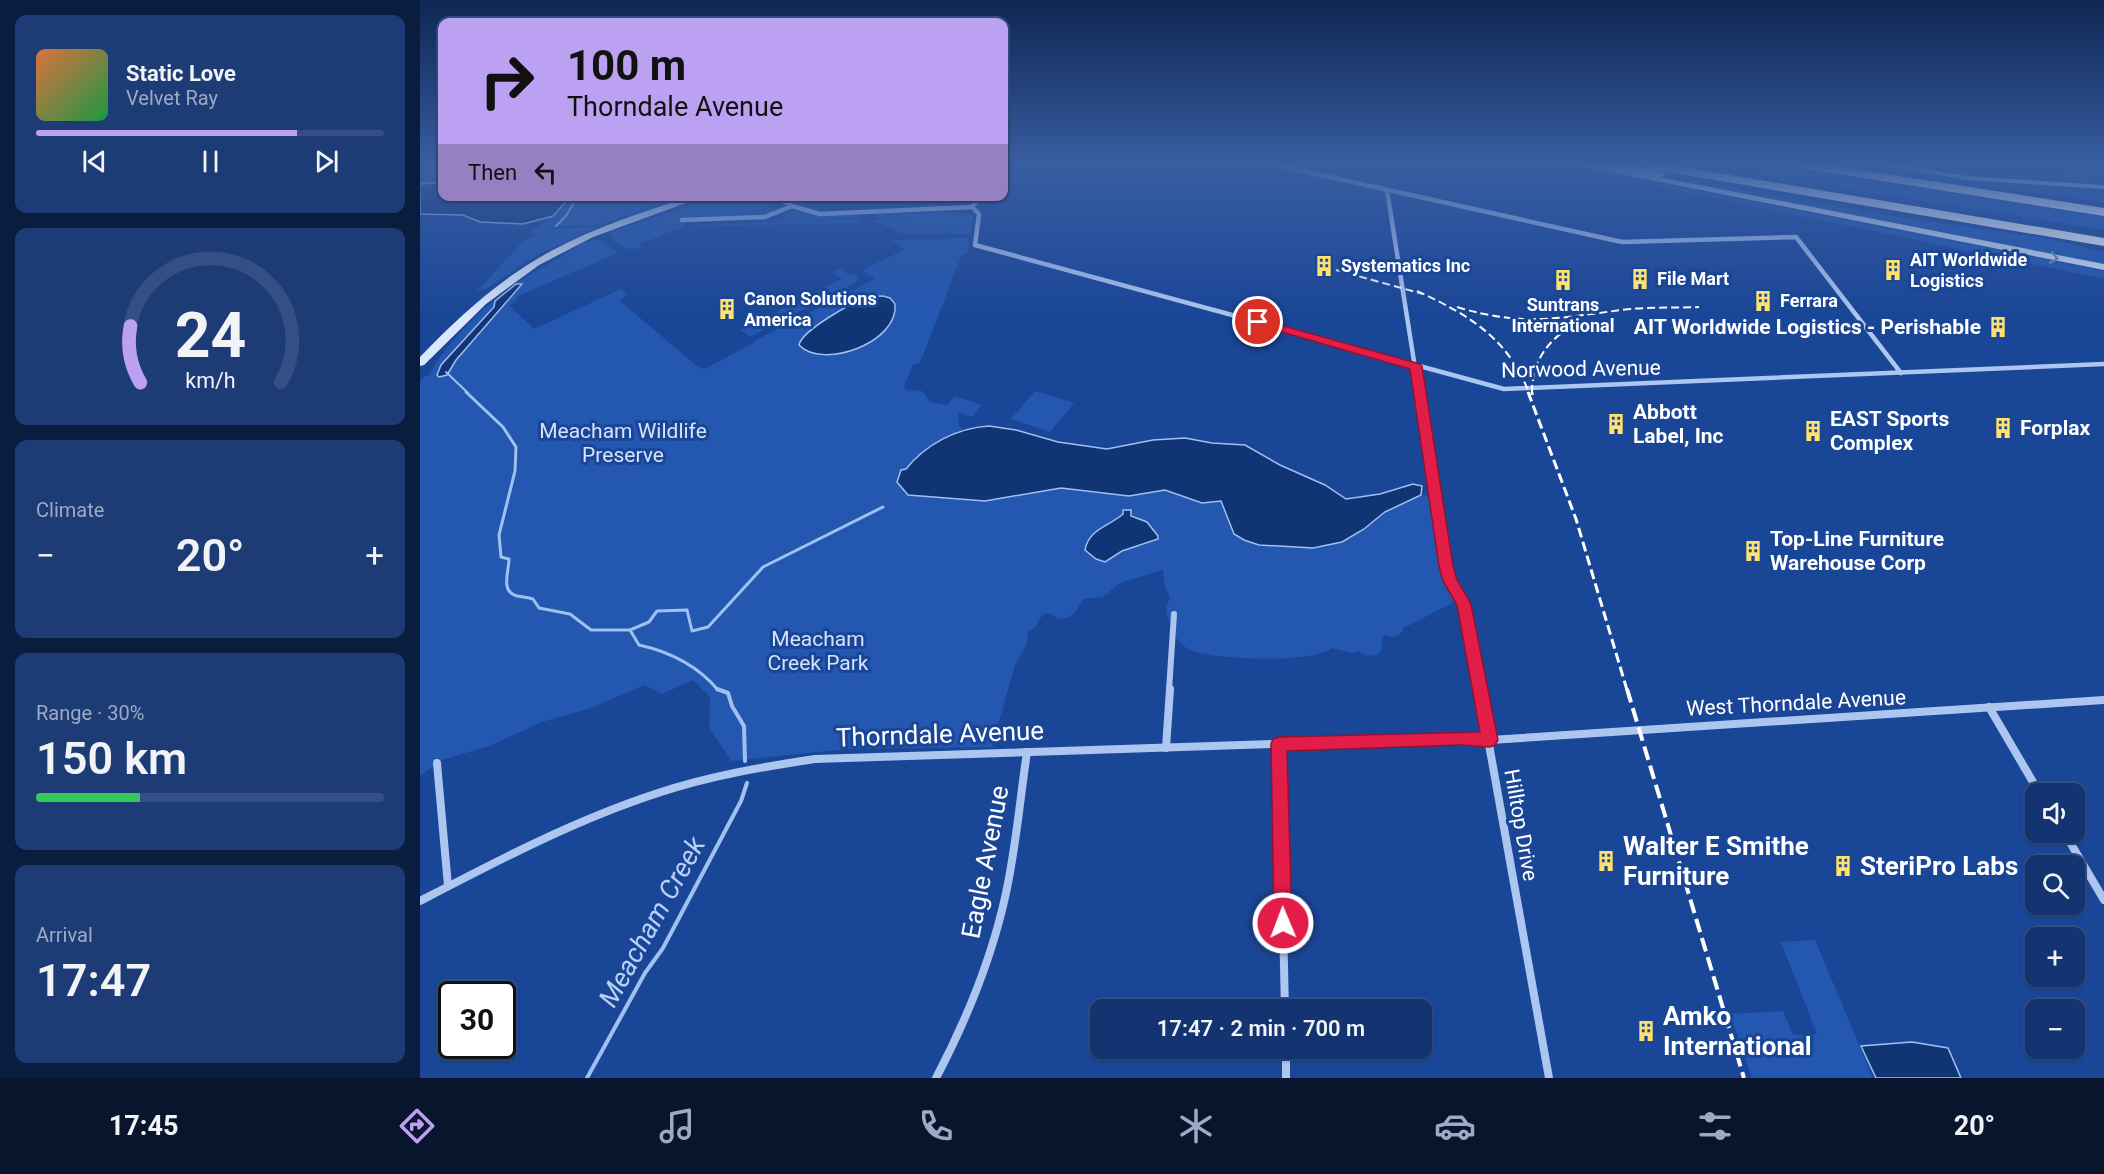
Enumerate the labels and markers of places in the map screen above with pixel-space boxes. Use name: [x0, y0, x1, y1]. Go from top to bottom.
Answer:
place label: AIT Worldwide Logistics: [1910, 249, 2028, 291]
building icon: Systematics Inc: [1312, 254, 1336, 278]
place label: Systematics Inc: [1341, 255, 1470, 276]
building icon: AIT Worldwide Logistics: [1881, 258, 1905, 282]
building icon: File Mart: [1628, 267, 1652, 291]
building icon: Suntrans International: [1551, 268, 1575, 292]
place label: File Mart: [1657, 268, 1729, 289]
place label: Canon Solutions America: [744, 288, 877, 330]
building icon: Ferrara: [1751, 289, 1775, 313]
place label: Ferrara: [1780, 290, 1838, 311]
place label: Suntrans International: [1512, 294, 1614, 336]
pin: [1232, 296, 1283, 347]
building icon: Canon Solutions America: [715, 297, 739, 321]
place label: AIT Worldwide Logistics - Perishable: [1634, 315, 1981, 339]
building icon: AIT Worldwide Logistics - Perishable: [1986, 315, 2010, 339]
place label: Abbott Label, Inc: [1633, 400, 1724, 448]
place label: EAST Sports Complex: [1830, 407, 1949, 455]
building icon: Abbott Label, Inc: [1604, 412, 1628, 436]
building icon: Forplax: [1991, 416, 2015, 440]
place label: Forplax: [2020, 416, 2090, 440]
building icon: EAST Sports Complex: [1801, 419, 1825, 443]
place label: Top-Line Furniture Warehouse Corp: [1770, 527, 1944, 575]
building icon: Top-Line Furniture Warehouse Corp: [1741, 539, 1765, 563]
place label: Walter E Smithe Furniture: [1623, 831, 1809, 891]
building icon: Walter E Smithe Furniture: [1594, 849, 1618, 873]
place label: SteriPro Labs: [1860, 851, 2018, 881]
building icon: SteriPro Labs: [1831, 854, 1855, 878]
place label: Amko International: [1663, 1001, 1812, 1061]
building icon: Amko International: [1634, 1019, 1658, 1043]

